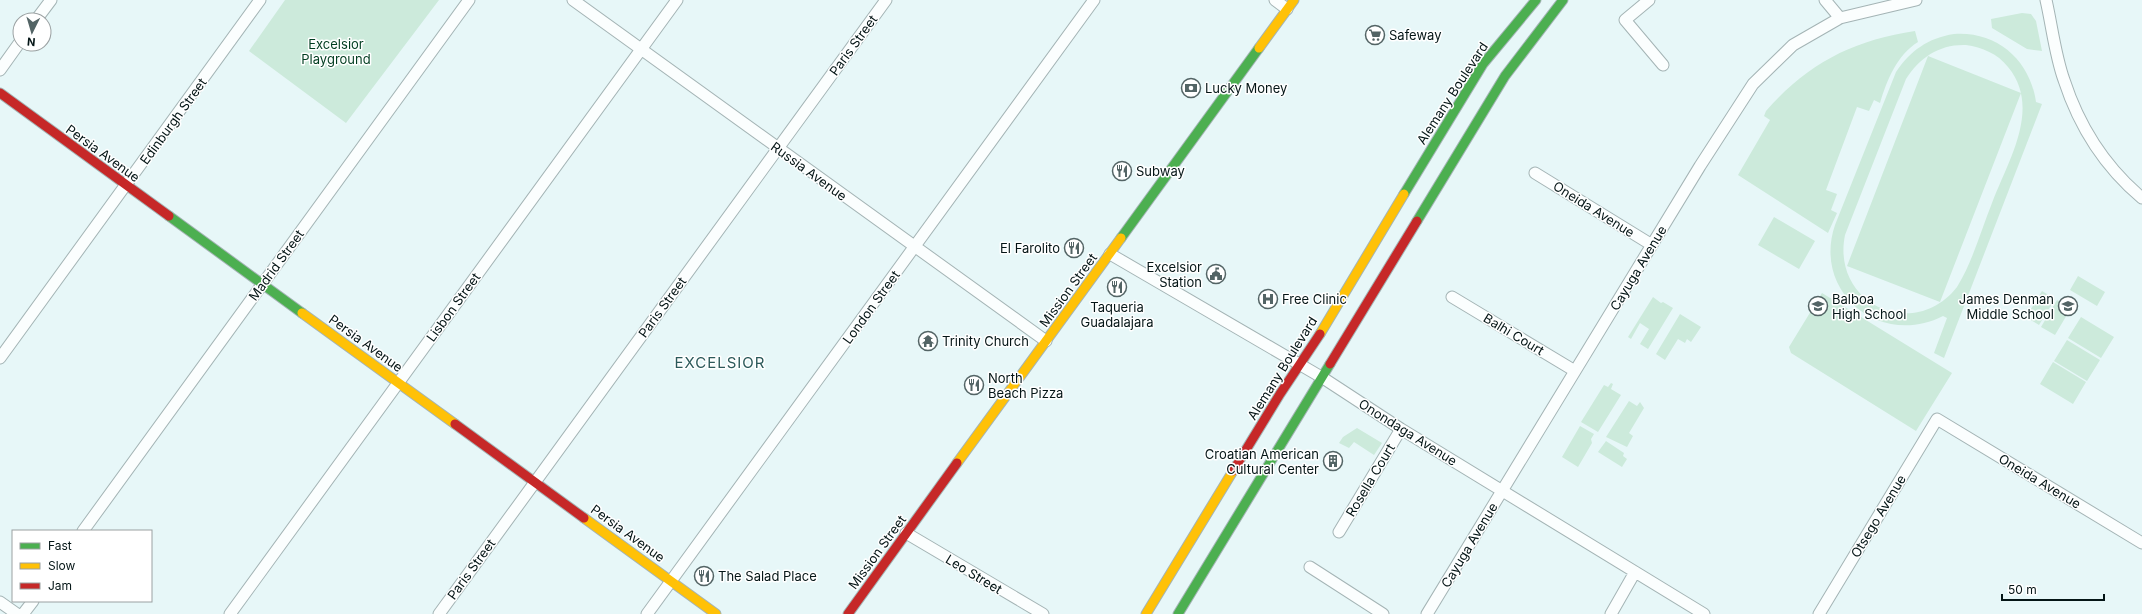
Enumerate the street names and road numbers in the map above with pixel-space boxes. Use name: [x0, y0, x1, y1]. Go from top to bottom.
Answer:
street label: Paris Street: [826, 12, 880, 78]
street label: Alemany Boulevard: [1413, 39, 1491, 147]
street label: Edinburgh Street: [136, 75, 210, 167]
street label: Persia Avenue: [63, 121, 143, 185]
street label: Russia Avenue: [768, 138, 850, 204]
street label: Oneida Avenue: [1550, 178, 1638, 240]
street label: Cayuga Avenue: [1606, 223, 1670, 313]
street label: Madrid Street: [245, 226, 307, 304]
street label: Mission Street: [1036, 250, 1100, 330]
street label: London Street: [839, 267, 903, 347]
street label: Lisbon Street: [423, 269, 483, 345]
street label: Paris Street: [635, 274, 689, 340]
street label: Balhi Court: [1481, 310, 1547, 358]
street label: Persia Avenue: [326, 311, 406, 375]
street label: Alemany Boulevard: [1244, 314, 1320, 422]
street label: Onondaga Avenue: [1356, 395, 1460, 469]
street label: Rosella Court: [1342, 441, 1398, 519]
street label: Oneida Avenue: [1996, 450, 2084, 512]
street label: Otsego Avenue: [1847, 472, 1909, 560]
street label: Cayuga Avenue: [1437, 500, 1501, 590]
street label: Persia Avenue: [588, 501, 668, 565]
street label: Mission Street: [845, 512, 909, 592]
street label: Paris Street: [444, 536, 498, 602]
street label: Leo Street: [943, 551, 1005, 597]

